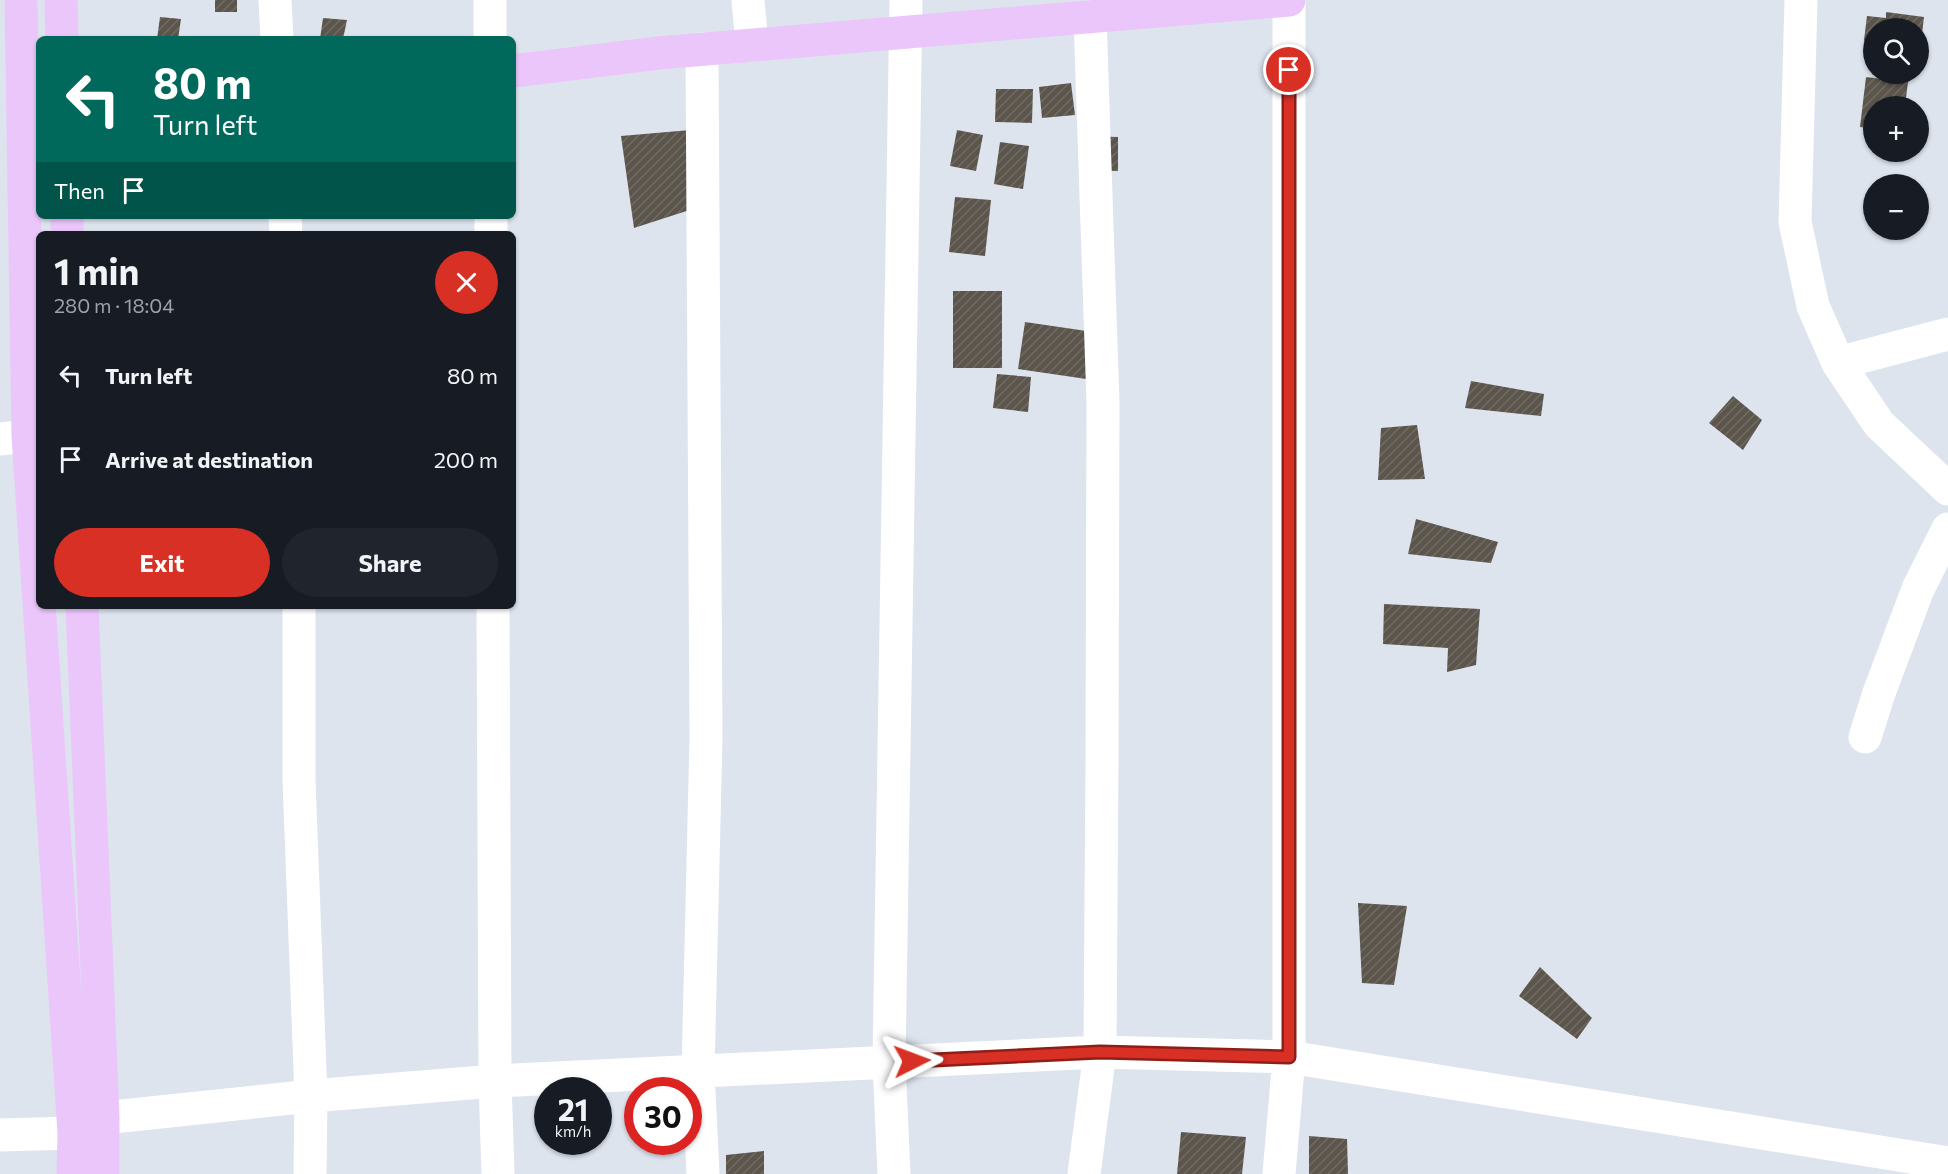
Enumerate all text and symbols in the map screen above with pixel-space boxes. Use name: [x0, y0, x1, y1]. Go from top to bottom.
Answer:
map controls: [1863, 18, 1929, 240]
button: search: [1863, 18, 1929, 84]
pin: [1263, 44, 1314, 95]
icon: arrive: [1272, 53, 1305, 86]
text: 80 m: [153, 56, 252, 108]
icon: left: [54, 60, 132, 138]
button: +: [1863, 96, 1929, 162]
text: Turn left: [153, 108, 257, 141]
icon: arrive: [117, 174, 150, 207]
button: −: [1863, 174, 1929, 240]
text: Then: [54, 177, 105, 204]
text: 1 min: [54, 248, 139, 292]
button: close: [435, 251, 498, 314]
text: 280 m · 18:04: [54, 293, 174, 317]
icon: left: [54, 359, 87, 392]
text: Turn left: [105, 362, 192, 389]
text: 80 m: [447, 362, 498, 389]
icon: arrive: [54, 443, 87, 476]
text: Arrive at destination: [105, 446, 313, 473]
text: 200 m: [434, 446, 498, 473]
button: Exit: [54, 528, 270, 597]
button: Share: [282, 528, 498, 597]
position arrow: [880, 1029, 944, 1093]
speed limit sign: 30: [624, 1077, 702, 1155]
text: 21: [558, 1090, 588, 1127]
text: km/h: [555, 1122, 591, 1140]

